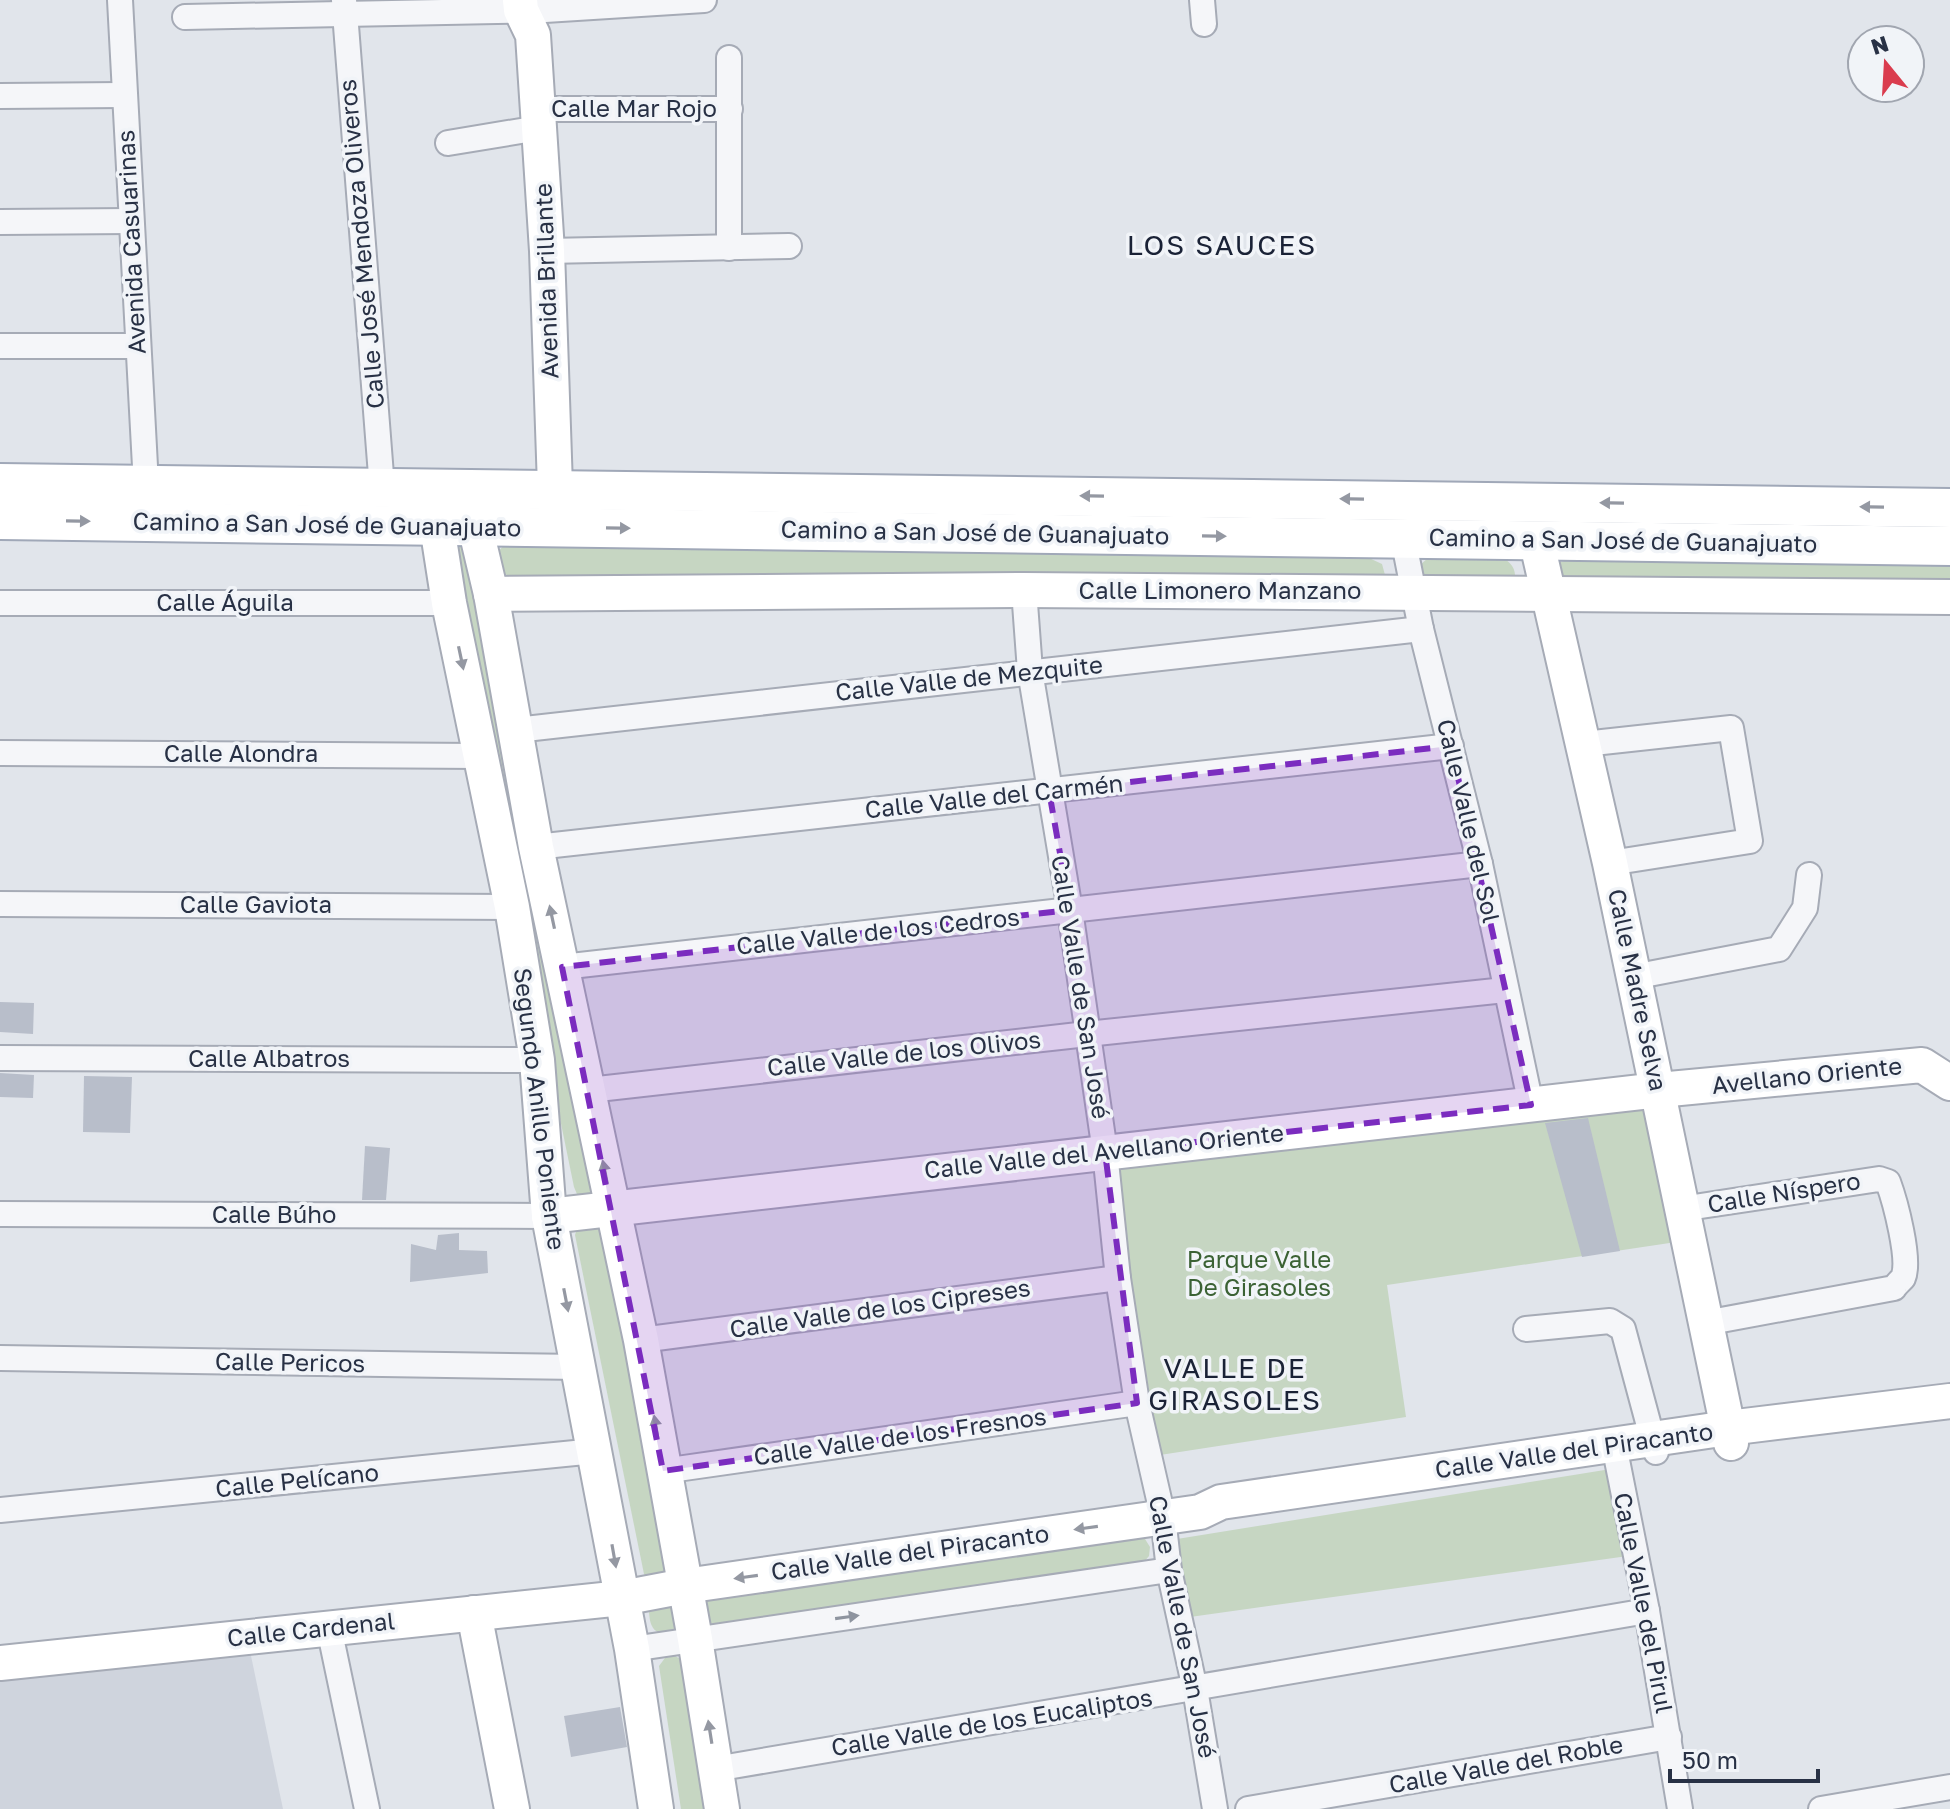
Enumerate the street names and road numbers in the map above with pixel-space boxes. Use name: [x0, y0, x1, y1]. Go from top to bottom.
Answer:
street label: Calle José Mendoza Oliveros: [332, 78, 389, 410]
street label: Calle Mar Rojo: [551, 93, 717, 122]
street label: Avenida Casuarinas: [110, 129, 151, 355]
street label: Avenida Brillante: [528, 183, 563, 379]
street label: Camino a San José de Guanajuato: [133, 506, 522, 541]
street label: Camino a San José de Guanajuato: [781, 514, 1170, 549]
street label: Camino a San José de Guanajuato: [1429, 522, 1818, 557]
street label: Calle Limonero Manzano: [1079, 575, 1361, 604]
street label: Calle Águila: [156, 587, 294, 616]
street label: Calle Valle de Mezquite: [834, 649, 1104, 706]
street label: Calle Valle del Sol: [1432, 716, 1507, 925]
street label: Calle Alondra: [164, 738, 318, 767]
street label: Calle Valle del Carmén: [863, 768, 1124, 824]
street label: Calle Valle de San José: [1046, 853, 1117, 1121]
street label: Calle Madre Selva: [1603, 886, 1674, 1093]
street label: Calle Gaviota: [180, 889, 332, 918]
street label: Calle Valle de los Cedros: [735, 901, 1021, 960]
street label: Segundo Anillo Poniente: [509, 966, 572, 1252]
street label: Calle Valle de los Olivos: [765, 1024, 1042, 1081]
street label: Calle Albatros: [188, 1043, 350, 1072]
street label: Avellano Oriente: [1710, 1050, 1903, 1099]
street label: Calle Valle del Avellano Oriente: [922, 1117, 1285, 1184]
street label: Calle Níspero: [1705, 1165, 1862, 1218]
street label: Calle Búho: [212, 1199, 336, 1228]
street label: Calle Valle de los Cipreses: [728, 1272, 1032, 1343]
street label: Calle Pericos: [215, 1346, 365, 1377]
street label: Calle Valle de los Fresnos: [752, 1401, 1048, 1470]
street label: Calle Valle del Piracanto: [1433, 1416, 1715, 1483]
street label: Calle Pelícano: [214, 1457, 380, 1503]
street label: Calle Valle del Pirul: [1609, 1490, 1680, 1716]
street label: Calle Valle de San José: [1144, 1493, 1223, 1760]
street label: Calle Valle del Piracanto: [769, 1518, 1051, 1585]
street label: Calle Cardenal: [225, 1605, 396, 1652]
street label: Calle Valle de los Eucaliptos: [829, 1682, 1154, 1761]
street label: Calle Valle del Roble: [1386, 1729, 1625, 1798]

